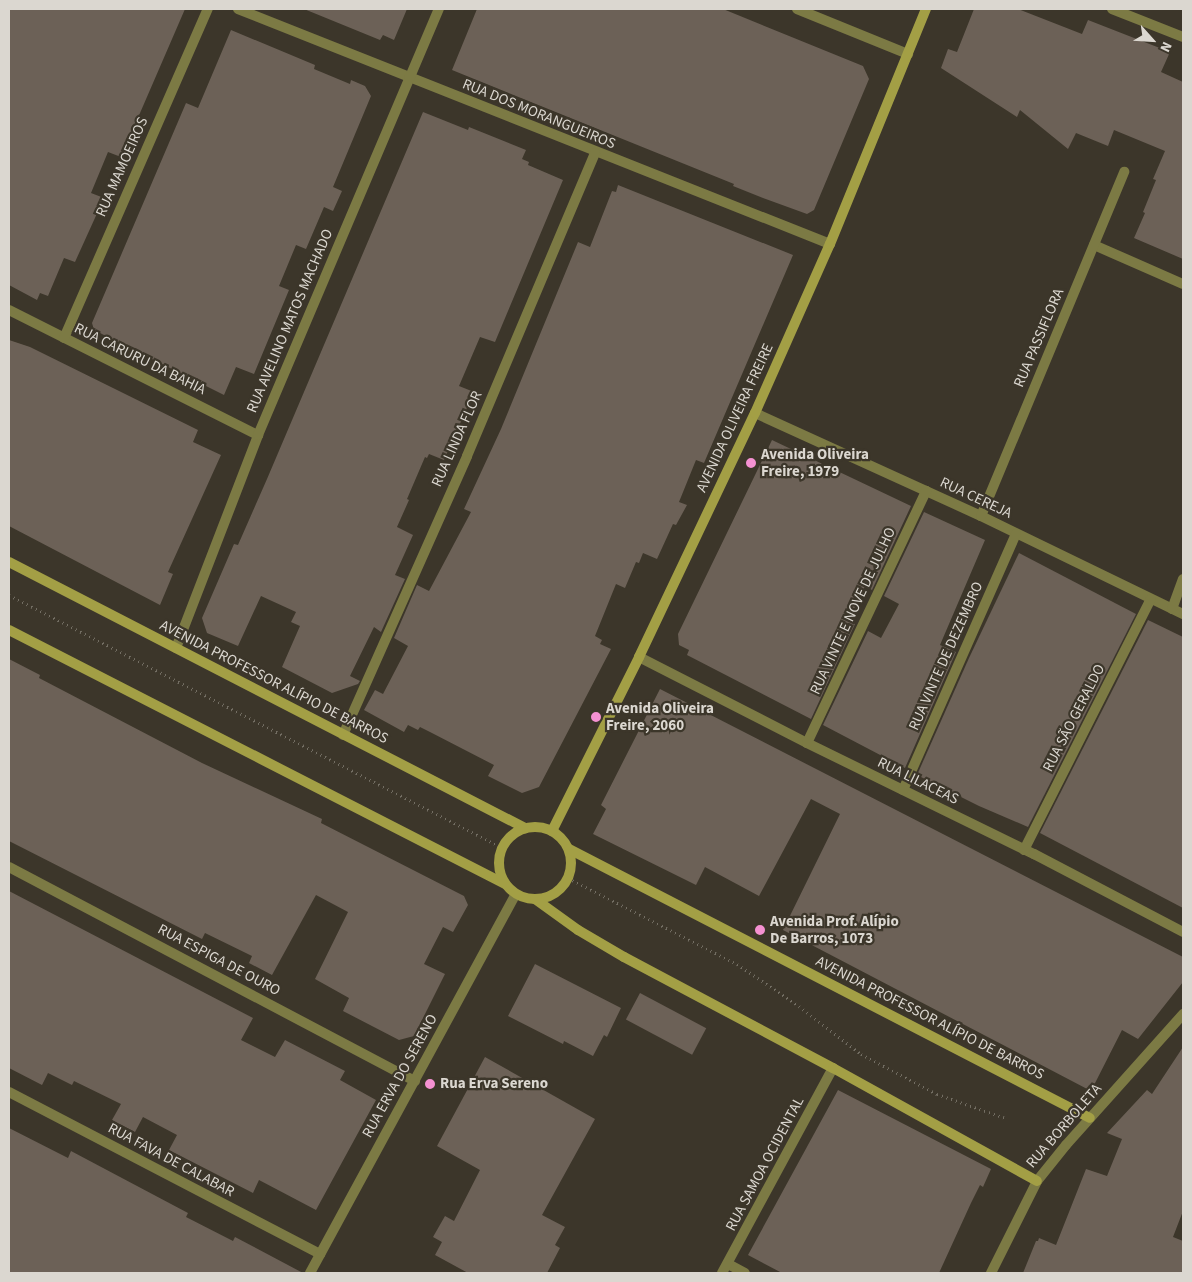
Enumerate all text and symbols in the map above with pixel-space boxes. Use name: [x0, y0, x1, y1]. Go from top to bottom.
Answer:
north arrow: [1127, 15, 1177, 65]
text: N: [1154, 38, 1177, 55]
street label: RUA DOS MORANGUEIROS: [460, 75, 618, 153]
street label: RUA MAMOEIROS: [92, 114, 152, 220]
street label: RUA AVELINO MATOS MACHADO: [243, 226, 337, 416]
street label: RUA PASSIFLORA: [1010, 286, 1068, 390]
street label: RUA CARURU DA BAHIA: [71, 319, 209, 399]
street label: AVENIDA OLIVEIRA FREIRE: [693, 341, 777, 495]
street label: RUA LINDA FLOR: [428, 388, 486, 490]
place label: Avenida Oliveira Freire, 1979: [761, 445, 869, 480]
marker: Avenida Oliveira Freire, 1979: [745, 457, 757, 469]
street label: RUA CEREJA: [937, 473, 1015, 523]
street label: RUA VINTE E NOVE DE JULHO: [806, 524, 900, 698]
street label: RUA VINTE DE DEZEMBRO: [905, 579, 987, 733]
street label: AVENIDA PROFESSOR ALÍPIO DE BARROS: [157, 616, 391, 748]
street label: RUA SÃO GERALDO: [1039, 661, 1109, 775]
place label: Avenida Oliveira Freire, 2060: [606, 699, 714, 734]
marker: Avenida Oliveira Freire, 2060: [590, 711, 602, 723]
street label: RUA LILACEAS: [874, 754, 962, 808]
place label: Avenida Prof. Alípio De Barros, 1073: [770, 912, 899, 947]
street label: RUA ESPIGA DE OURO: [155, 920, 283, 1000]
marker: Avenida Prof. Alípio De Barros, 1073: [754, 924, 766, 936]
street label: AVENIDA PROFESSOR ALÍPIO DE BARROS: [813, 952, 1047, 1084]
street label: RUA ERVA DO SERENO: [359, 1011, 441, 1141]
place label: Rua Erva Sereno: [440, 1075, 548, 1093]
marker: Rua Erva Sereno: [424, 1078, 436, 1090]
street label: RUA BORBOLETA: [1022, 1080, 1106, 1172]
street label: RUA SAMOA OCIDENTAL: [722, 1094, 808, 1234]
street label: RUA FAVA DE CALABAR: [105, 1119, 237, 1201]

